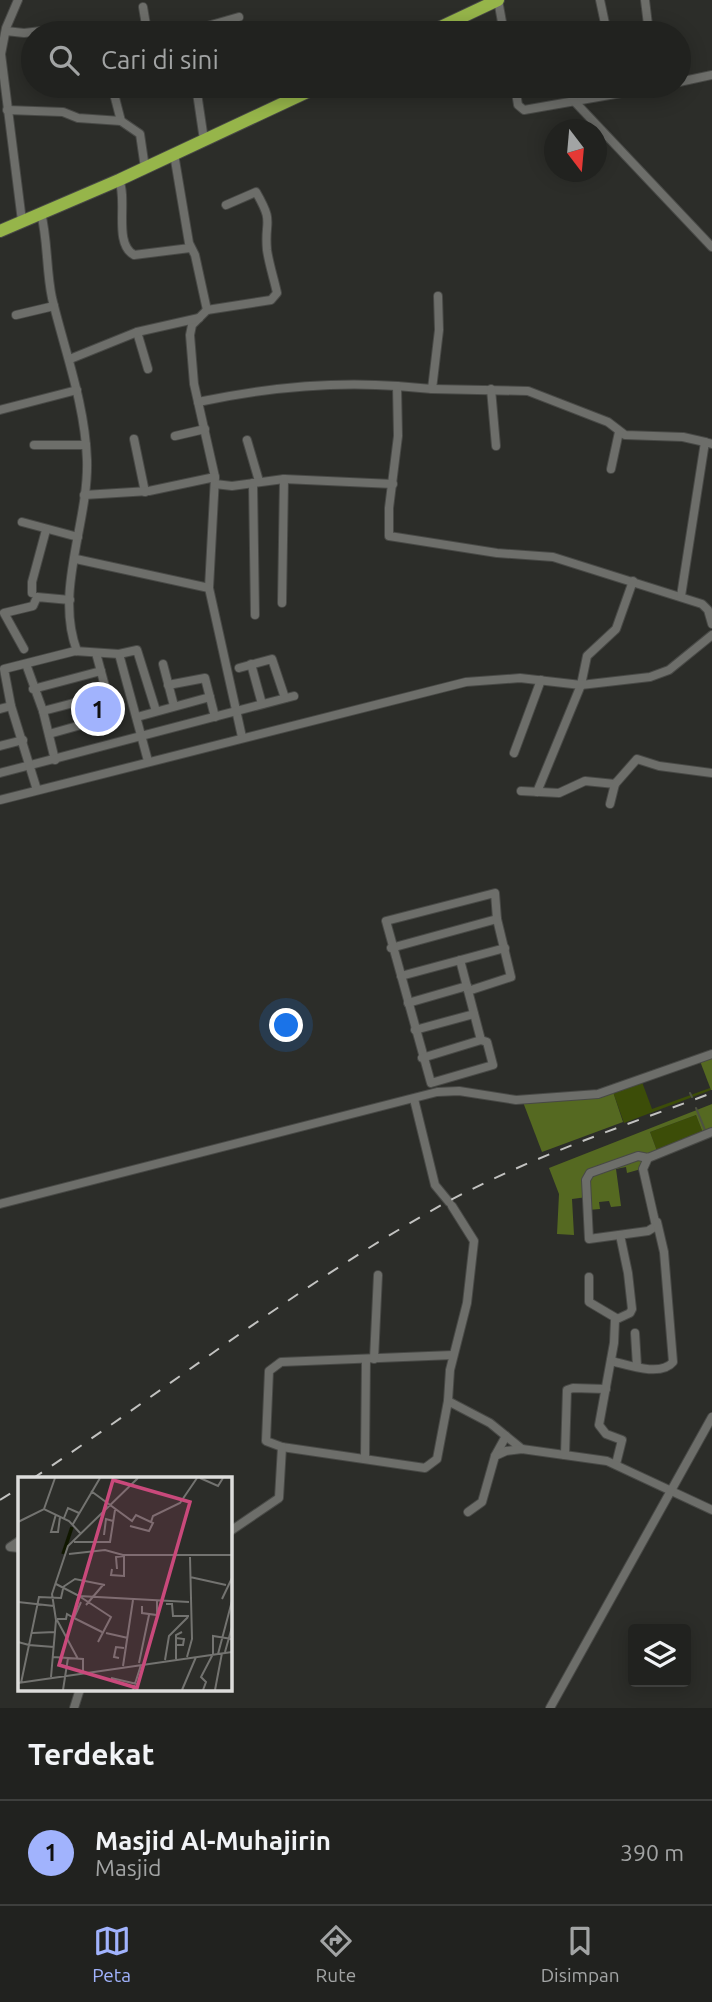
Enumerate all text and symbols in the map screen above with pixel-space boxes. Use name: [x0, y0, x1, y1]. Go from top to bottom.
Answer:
search box: [21, 21, 691, 98]
icon: search: [45, 41, 83, 79]
text: Cari di sini: [101, 45, 219, 74]
north arrow: [544, 119, 607, 182]
pin: 1: [75, 683, 121, 735]
your location: [269, 1008, 303, 1042]
inset map: [18, 1477, 231, 1690]
map controls: [628, 1624, 691, 1687]
button: layers: [628, 1624, 691, 1687]
text: Terdekat: [28, 1737, 154, 1771]
text: Masjid Al-Muhajirin: [95, 1826, 331, 1855]
text: 1: [45, 1840, 57, 1865]
text: 390 m: [620, 1840, 684, 1865]
text: Masjid: [95, 1855, 161, 1880]
tab: Peta: [92, 1922, 131, 1986]
tab: Rute: [316, 1922, 356, 1986]
tab: Disimpan: [541, 1922, 620, 1986]

